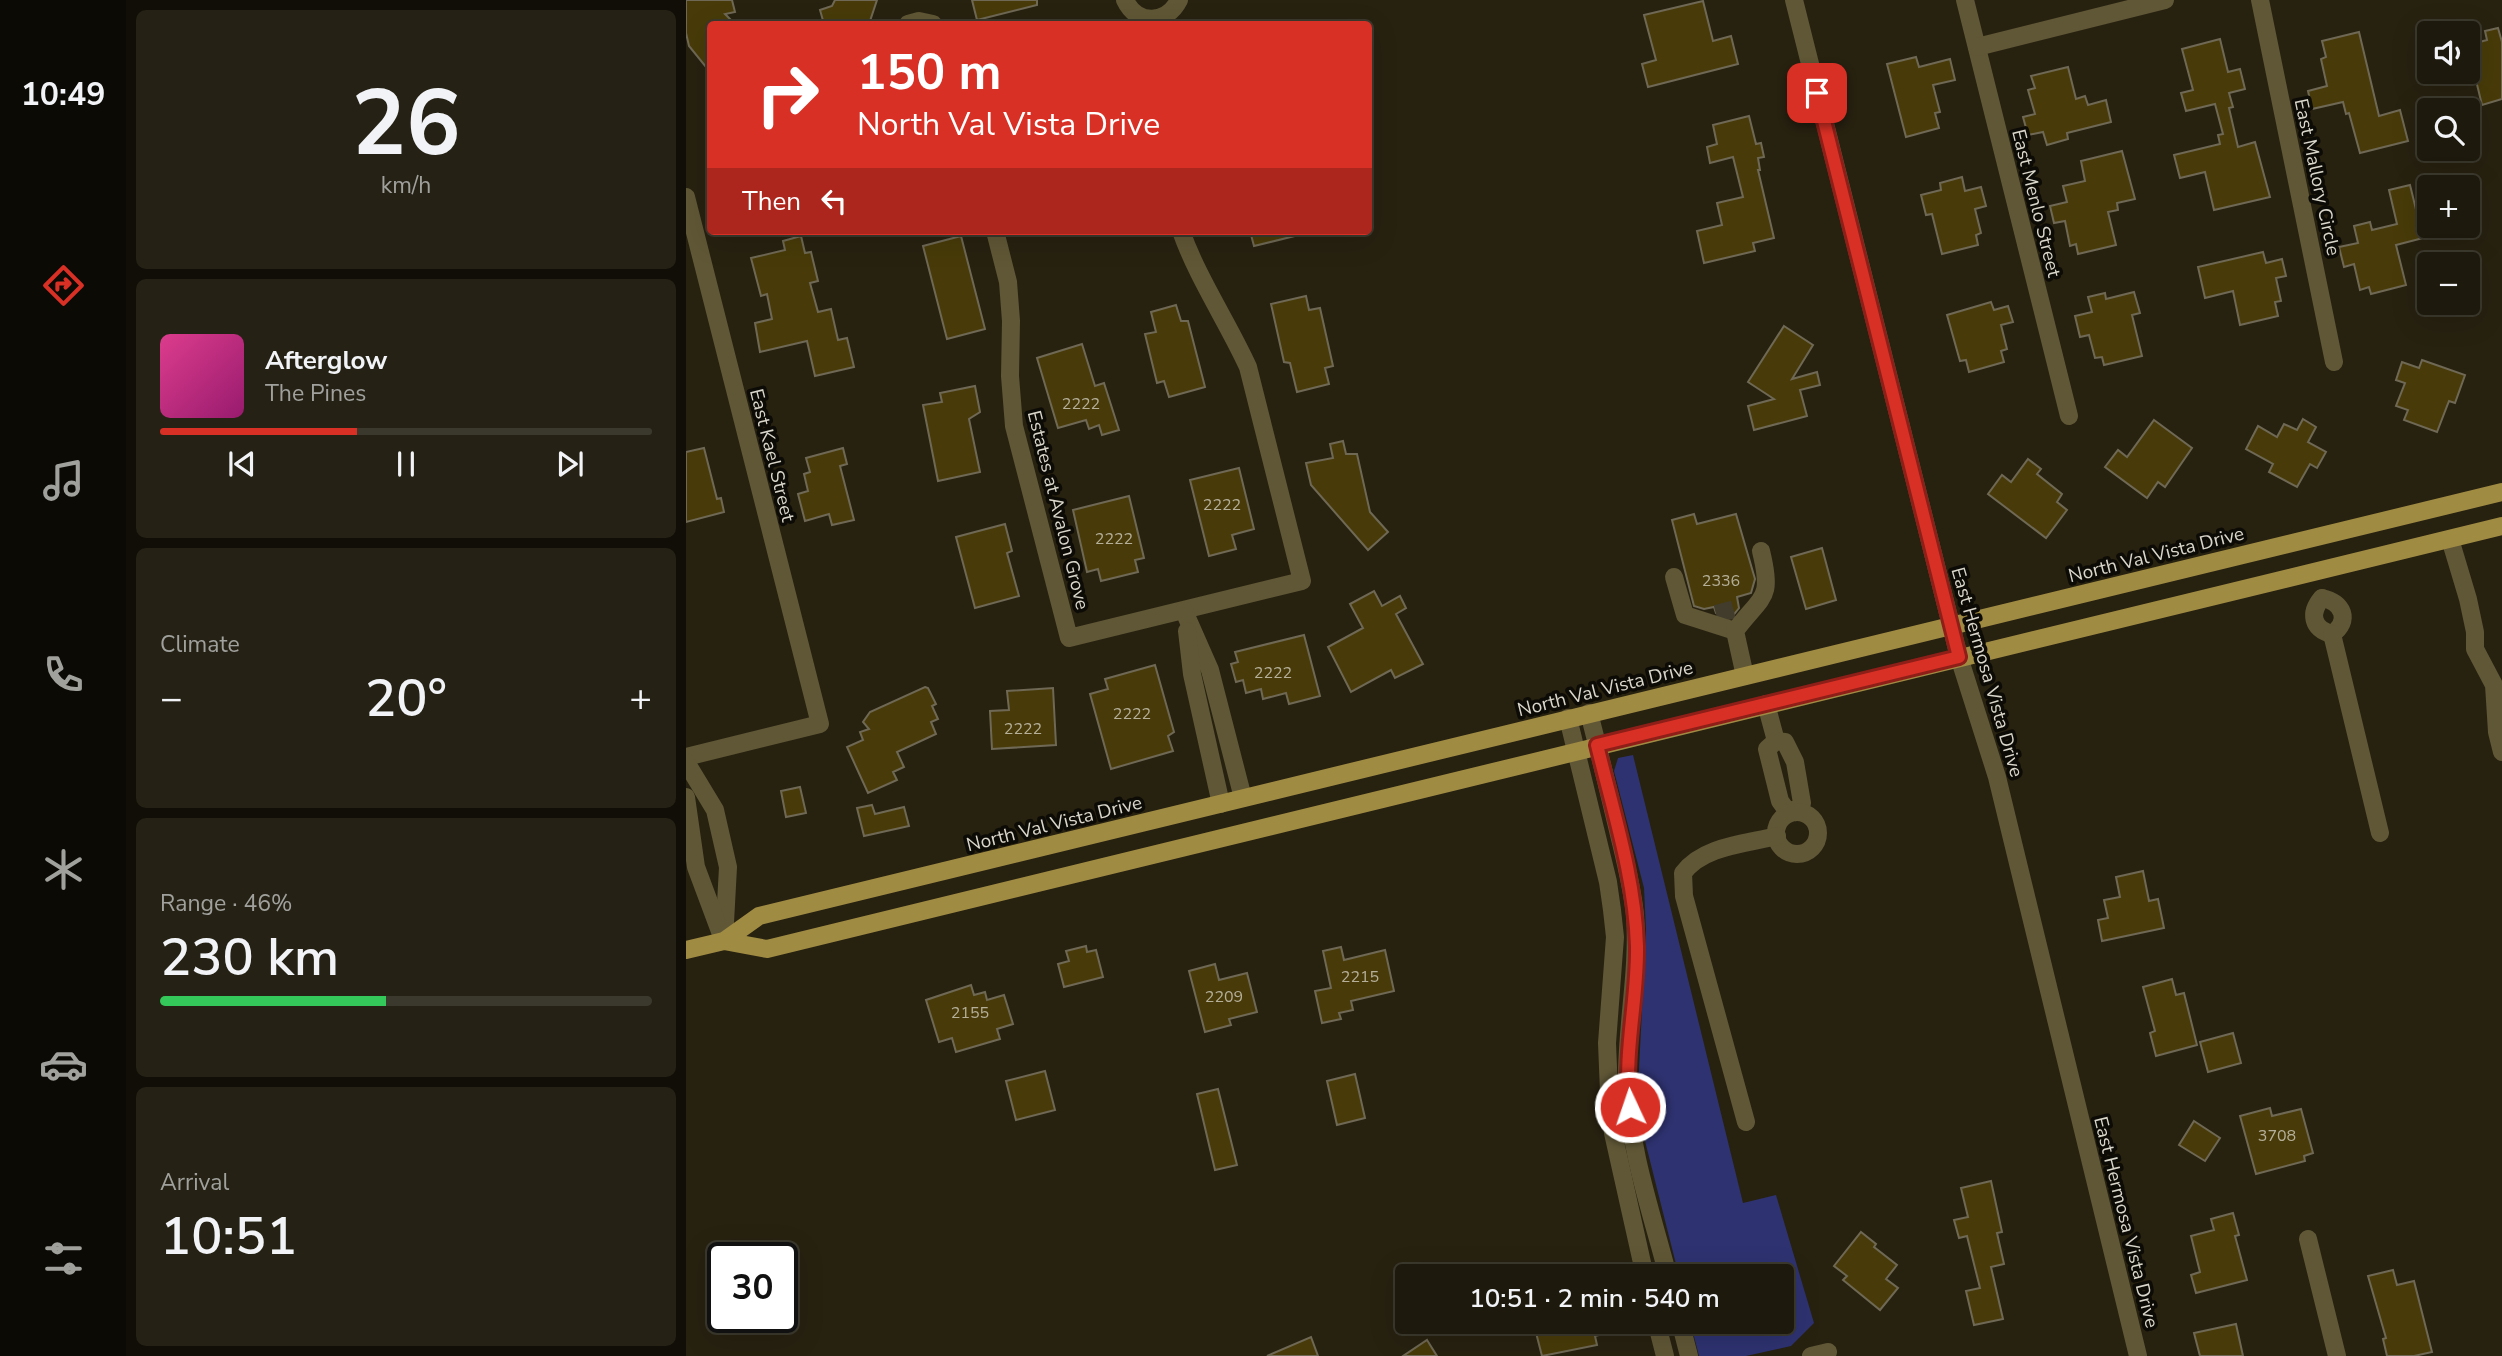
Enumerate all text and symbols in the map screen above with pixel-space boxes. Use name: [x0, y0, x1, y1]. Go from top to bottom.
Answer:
map controls: [2417, 21, 2480, 315]
button: sound: [2417, 21, 2480, 84]
text: 150 m: [857, 39, 1001, 106]
icon: right: [742, 49, 833, 140]
text: 26: [351, 62, 461, 186]
pin: [1787, 63, 1847, 123]
text: 10:49: [21, 73, 105, 116]
icon: arrive: [1798, 74, 1836, 112]
street label: East Mallory Circle: [2288, 96, 2346, 258]
button: search: [2417, 98, 2480, 161]
text: North Val Vista Drive: [857, 103, 1160, 146]
street label: East Menlo Street: [2005, 127, 2067, 280]
text: km/h: [381, 170, 431, 201]
button: +: [2417, 175, 2480, 238]
icon: left: [815, 182, 853, 220]
text: Then: [742, 184, 801, 219]
button: −: [2417, 252, 2480, 315]
icon: directions: [39, 261, 88, 310]
text: Afterglow: [265, 343, 388, 378]
text: The Pines: [265, 378, 366, 409]
street label: East Kael Street: [743, 386, 801, 525]
house number: 2222: [1062, 393, 1100, 415]
street label: Estates at Avalon Grove: [1021, 408, 1095, 613]
icon: previous: [223, 445, 261, 483]
icon: pause: [387, 445, 425, 483]
icon: next: [551, 445, 589, 483]
icon: music: [39, 456, 88, 505]
house number: 2222: [1203, 494, 1241, 516]
street label: North Val Vista Drive: [2066, 521, 2247, 589]
house number: 2222: [1095, 528, 1133, 550]
street label: East Hermosa Vista Drive: [1945, 564, 2029, 780]
house number: 2336: [1702, 570, 1740, 592]
text: Climate: [160, 629, 240, 660]
icon: phone: [39, 650, 88, 699]
street label: North Val Vista Drive: [1515, 655, 1696, 723]
house number: 2222: [1254, 662, 1292, 684]
text: 20°: [365, 663, 447, 734]
text: −: [160, 673, 183, 724]
text: +: [629, 673, 652, 724]
house number: 2222: [1113, 703, 1151, 725]
house number: 2222: [1004, 718, 1042, 740]
street label: North Val Vista Drive: [964, 790, 1145, 858]
icon: climate: [39, 845, 88, 894]
text: Range · 46%: [160, 888, 292, 919]
text: 230 km: [160, 922, 339, 993]
house number: 2215: [1341, 966, 1379, 988]
house number: 2209: [1205, 986, 1243, 1008]
house number: 2155: [951, 1002, 989, 1024]
icon: car: [39, 1040, 88, 1089]
position arrow: [1593, 1070, 1667, 1144]
street label: East Hermosa Vista Drive: [2087, 1114, 2165, 1331]
house number: 3708: [2258, 1125, 2296, 1147]
text: Arrival: [160, 1167, 229, 1198]
text: 10:51: [160, 1201, 297, 1272]
icon: filters: [39, 1234, 88, 1283]
speed limit sign: 30: [707, 1242, 798, 1333]
text: 10:51 · 2 min · 540 m: [1469, 1281, 1720, 1316]

